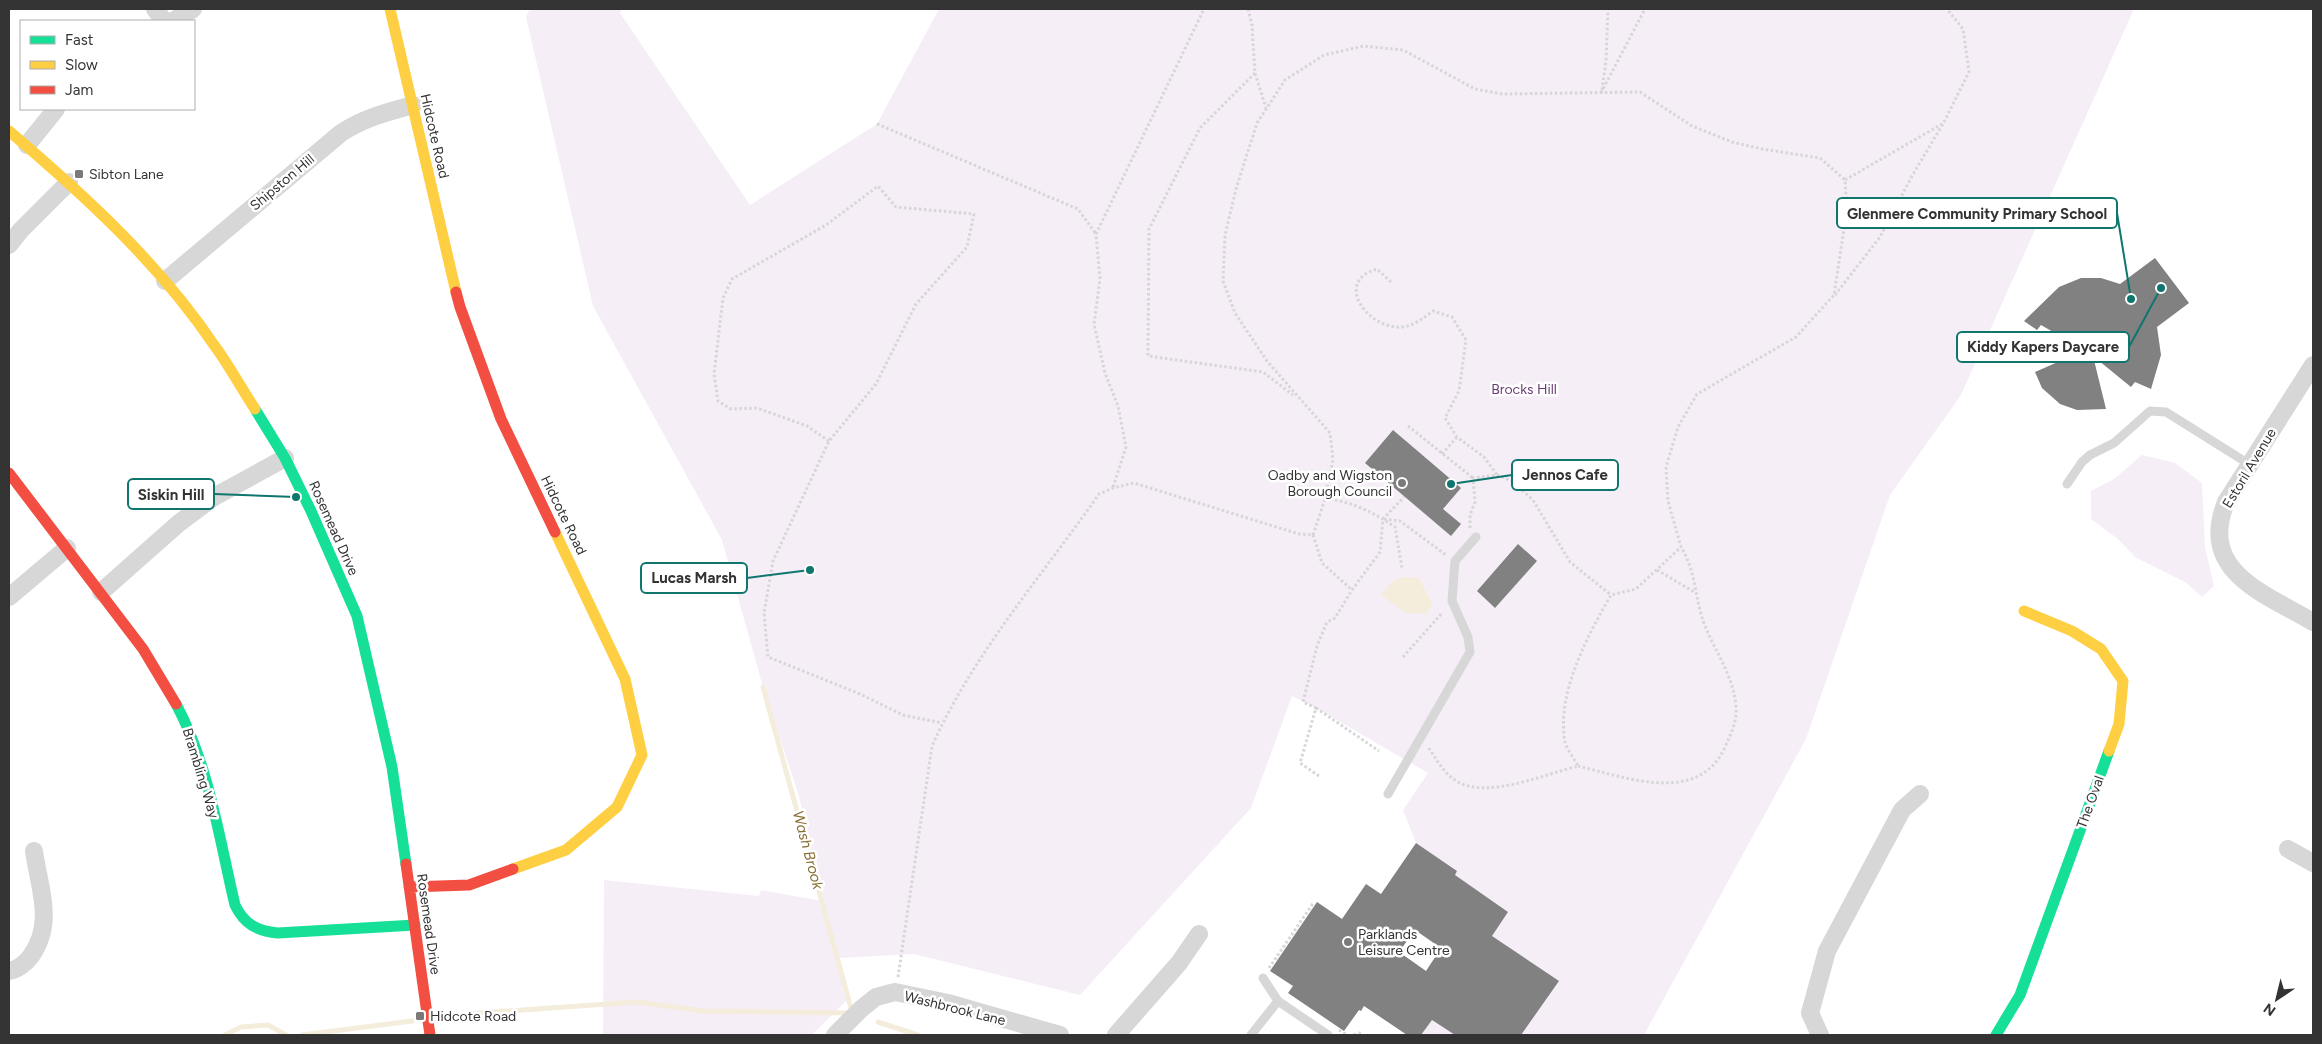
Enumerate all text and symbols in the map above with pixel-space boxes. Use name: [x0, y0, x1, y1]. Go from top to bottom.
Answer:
legend: [20, 20, 195, 110]
text: Fast: [65, 31, 94, 49]
text: Slow: [65, 56, 98, 74]
text: Jam: [65, 81, 93, 99]
street label: Hidcote Road: [417, 92, 452, 180]
street label: Shipston Hill: [247, 150, 318, 214]
place label: Sibton Lane: [89, 166, 164, 183]
marker: Sibton Lane: [73, 168, 85, 180]
callout: Glenmere Community Primary School: [1837, 198, 2117, 228]
text: Glenmere Community Primary School: [1847, 205, 2107, 223]
callout: Kiddy Kapers Daycare: [1957, 332, 2129, 362]
text: Kiddy Kapers Daycare: [1967, 338, 2120, 356]
park label: Brocks Hill: [1491, 381, 1557, 398]
street label: Estoril Avenue: [2219, 425, 2280, 511]
callout: Jennos Cafe: [1512, 460, 1618, 490]
text: Jennos Cafe: [1522, 466, 1609, 484]
place label: Oadby and Wigston Borough Council: [1268, 467, 1392, 500]
street label: Hidcote Road: [537, 473, 590, 558]
marker: Oadby and Wigston Borough Council: [1396, 477, 1408, 489]
street label: Rosemead Drive: [305, 478, 362, 578]
callout: Siskin Hill: [128, 479, 214, 509]
text: Siskin Hill: [138, 486, 204, 504]
callout: Lucas Marsh: [641, 563, 747, 593]
text: Lucas Marsh: [651, 569, 737, 587]
street label: Brambling Way: [179, 726, 223, 821]
street label: The Oval: [2073, 773, 2108, 831]
water label: Wash Brook: [789, 809, 827, 892]
street label: Rosemead Drive: [413, 872, 444, 976]
place label: Parklands Leisure Centre: [1358, 926, 1450, 959]
marker: Parklands Leisure Centre: [1342, 936, 1354, 948]
north arrow: [2252, 974, 2302, 1024]
street label: Washbrook Lane: [903, 988, 1008, 1029]
text: N: [2261, 999, 2279, 1019]
place label: Hidcote Road: [430, 1008, 516, 1025]
marker: Hidcote Road: [414, 1010, 426, 1022]

